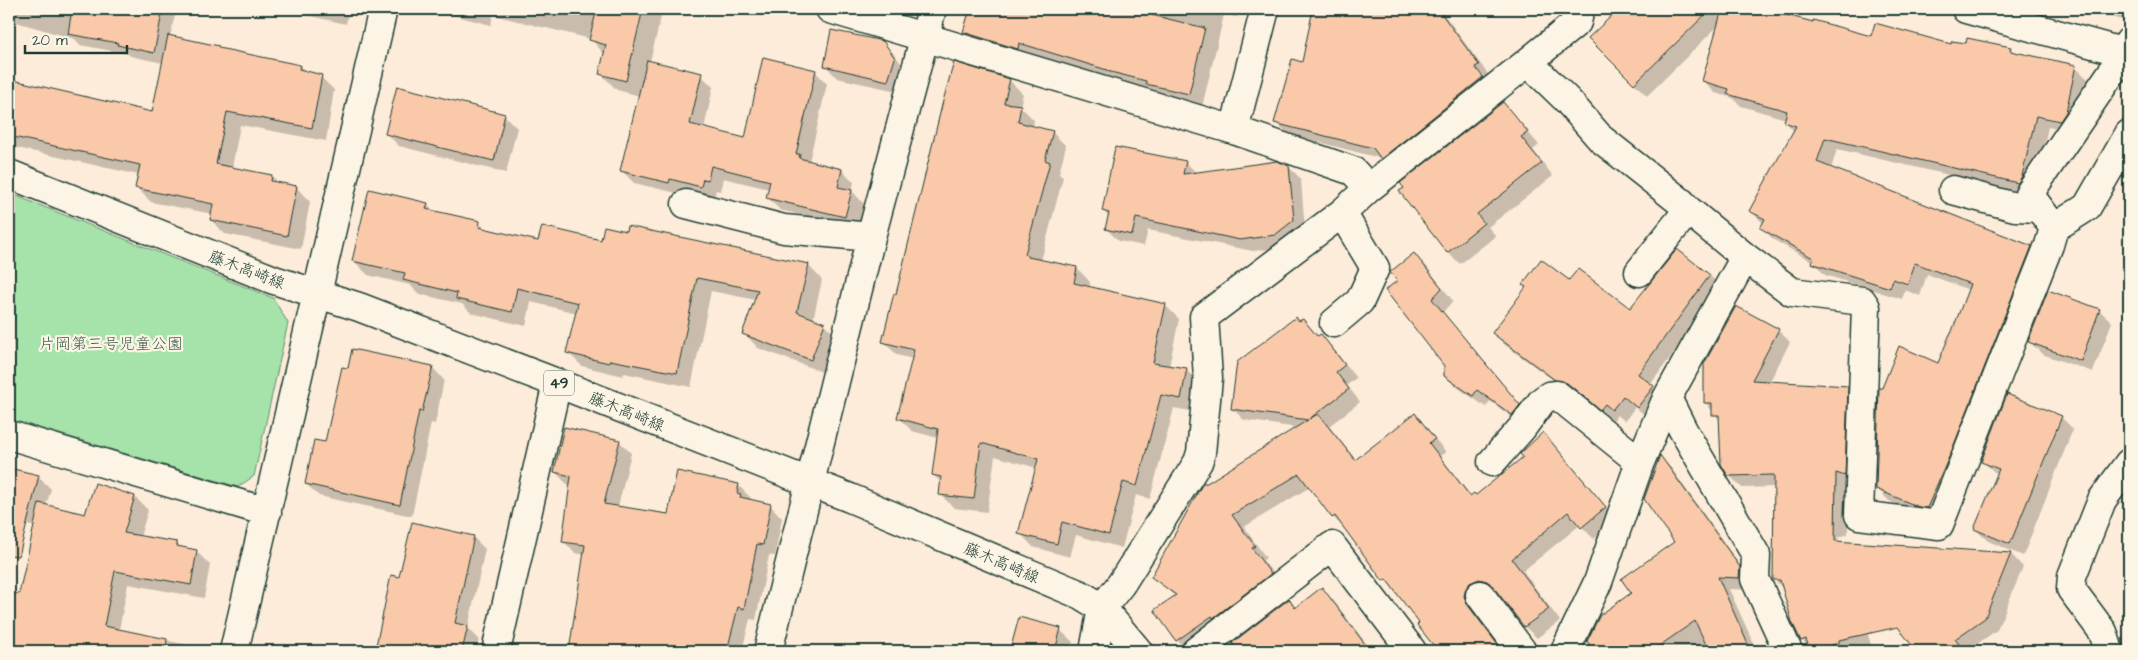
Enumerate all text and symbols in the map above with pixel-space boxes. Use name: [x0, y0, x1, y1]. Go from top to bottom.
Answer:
scale bar: [25, 22, 128, 54]
text: 20 m: [32, 30, 68, 51]
street label: 藤木高崎線: [205, 245, 288, 295]
park label: 片岡第三号児童公園: [39, 333, 183, 355]
road number: 49: [544, 370, 574, 396]
street label: 藤木高崎線: [585, 387, 668, 437]
street label: 藤木高崎線: [960, 537, 1043, 589]

